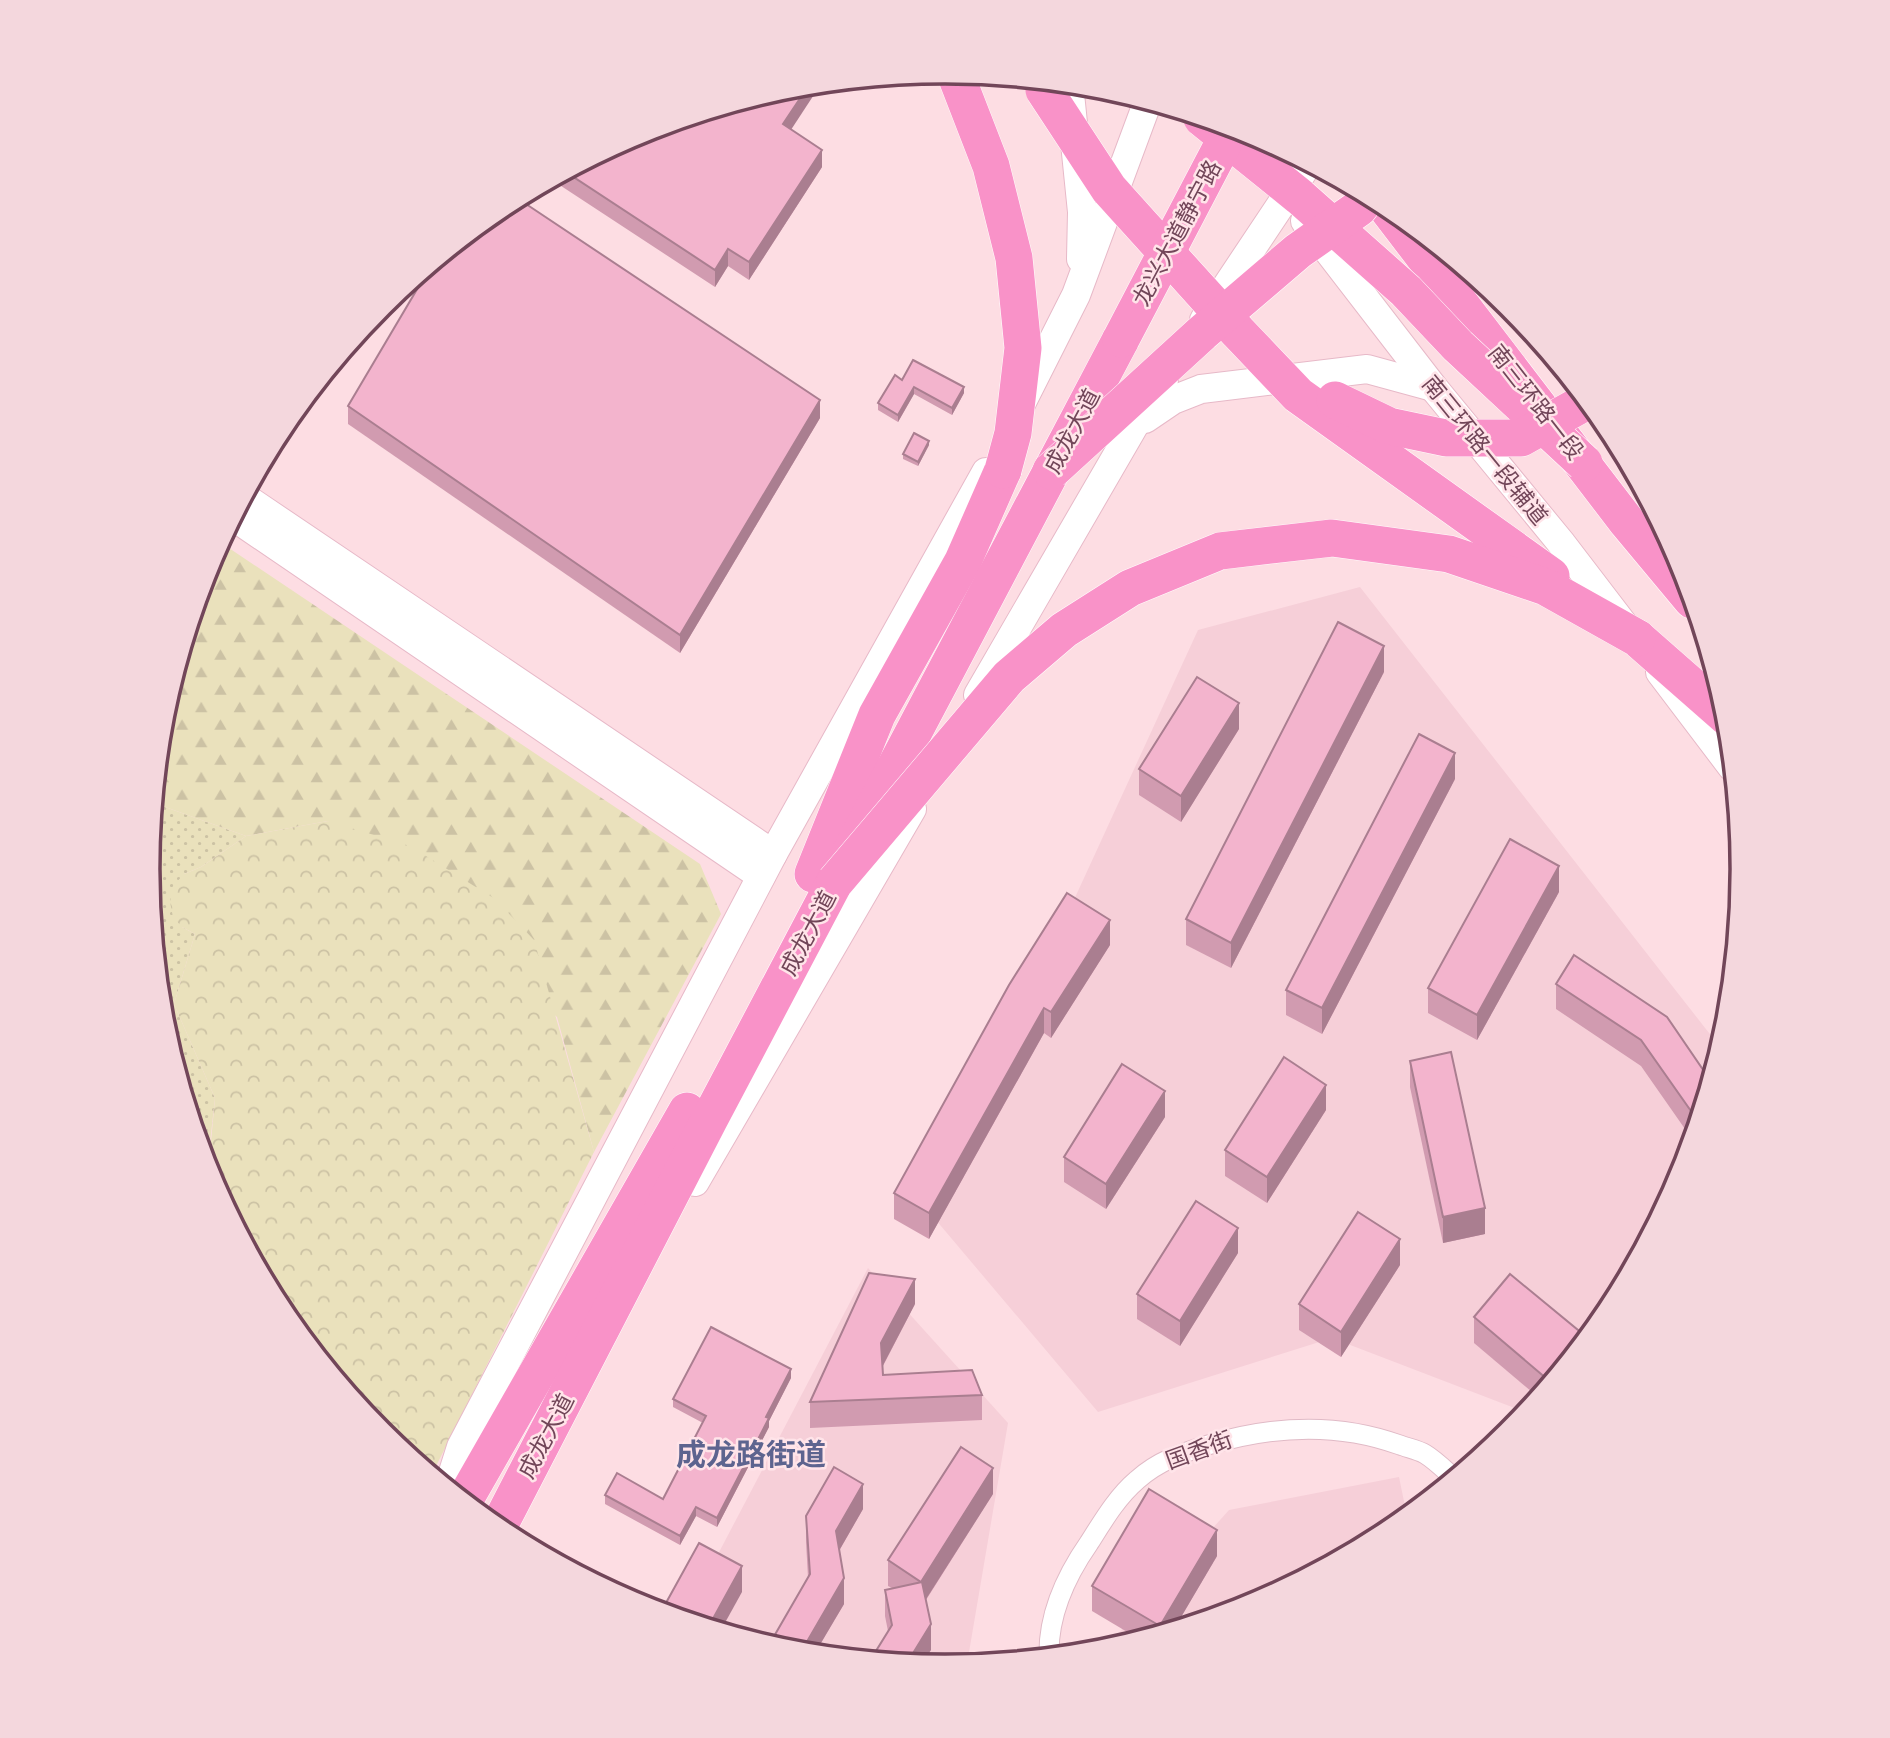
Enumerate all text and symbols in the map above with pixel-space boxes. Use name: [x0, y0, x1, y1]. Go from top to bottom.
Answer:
street label: 龙兴大道静宁路: [1124, 154, 1228, 311]
street label: 南三环路一段: [1482, 337, 1592, 466]
street label: 南三环路一段辅道: [1415, 368, 1556, 531]
street label: 成龙大道: [1035, 382, 1107, 479]
street label: 成龙大道: [771, 884, 843, 981]
street label: 成龙大道: [509, 1387, 581, 1484]
street label: 国香街: [1161, 1422, 1237, 1476]
district label: 成龙路街道: [676, 1433, 826, 1474]

